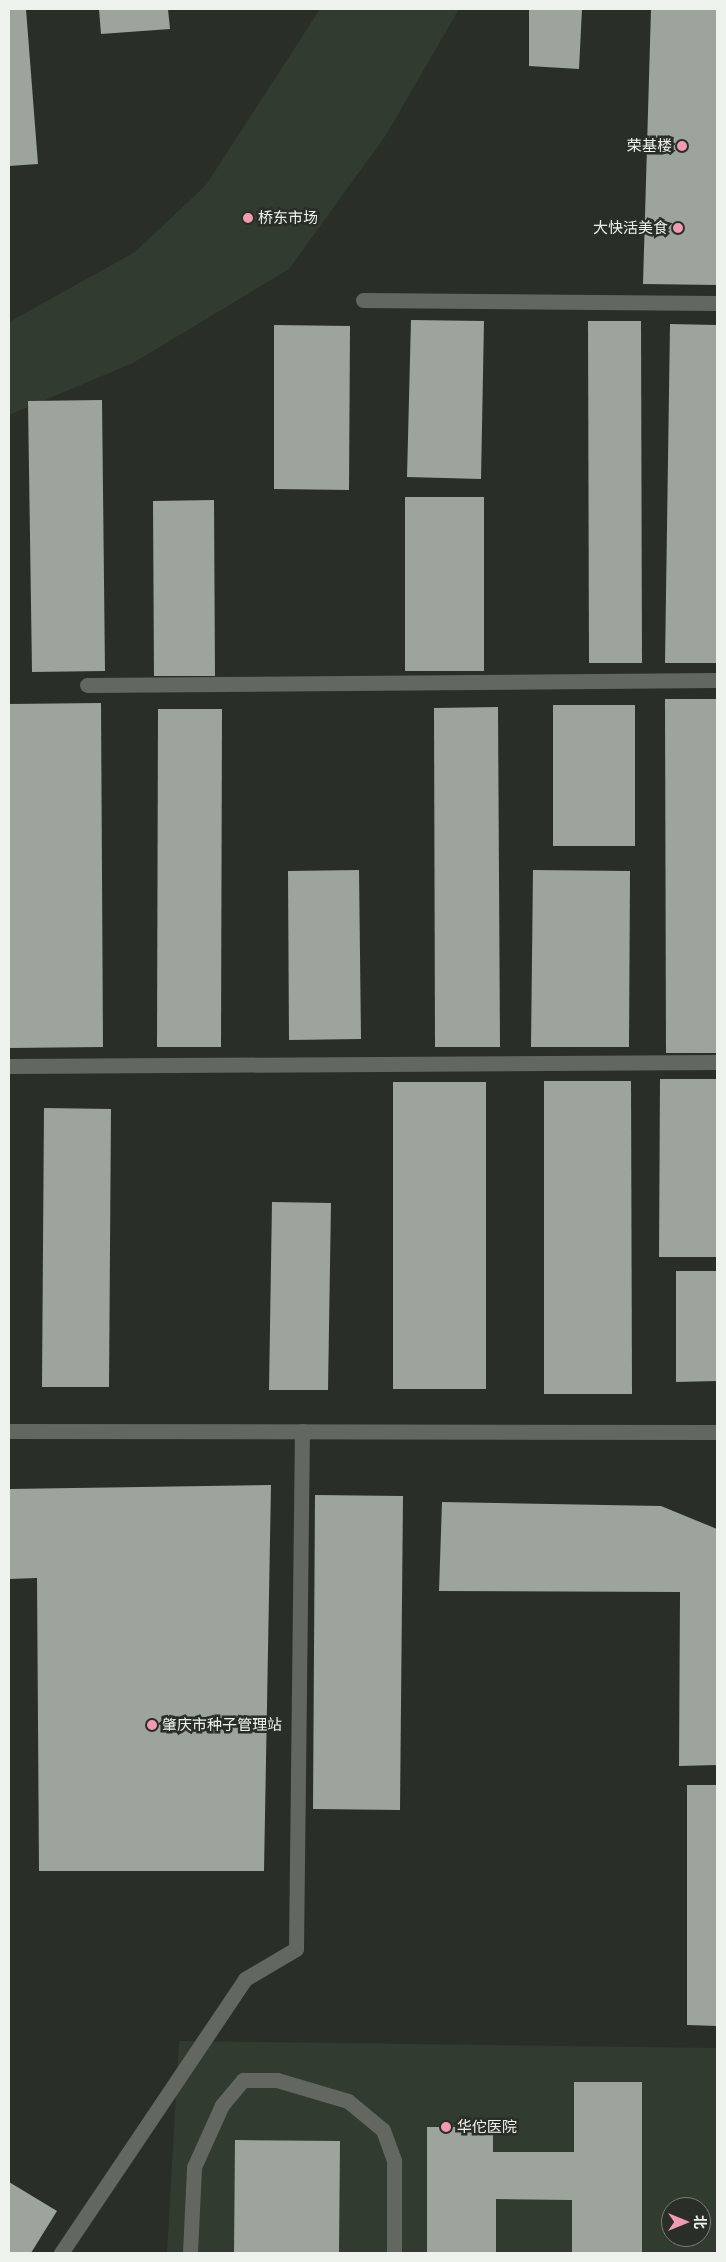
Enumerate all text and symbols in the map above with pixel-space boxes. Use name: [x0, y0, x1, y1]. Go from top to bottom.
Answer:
place label: 荣基楼: [627, 137, 672, 155]
marker: 荣基楼: [676, 140, 688, 152]
place label: 桥东市场: [258, 209, 318, 227]
marker: 桥东市场: [242, 212, 254, 224]
place label: 大快活美食: [593, 219, 668, 237]
marker: 大快活美食: [672, 222, 684, 234]
place label: 肇庆市种子管理站: [162, 1716, 282, 1734]
marker: 肇庆市种子管理站: [146, 1719, 158, 1731]
place label: 华佗医院: [457, 2118, 517, 2136]
marker: 华佗医院: [439, 2120, 453, 2134]
north arrow: [661, 2197, 711, 2247]
text: 北: [692, 2215, 709, 2229]

